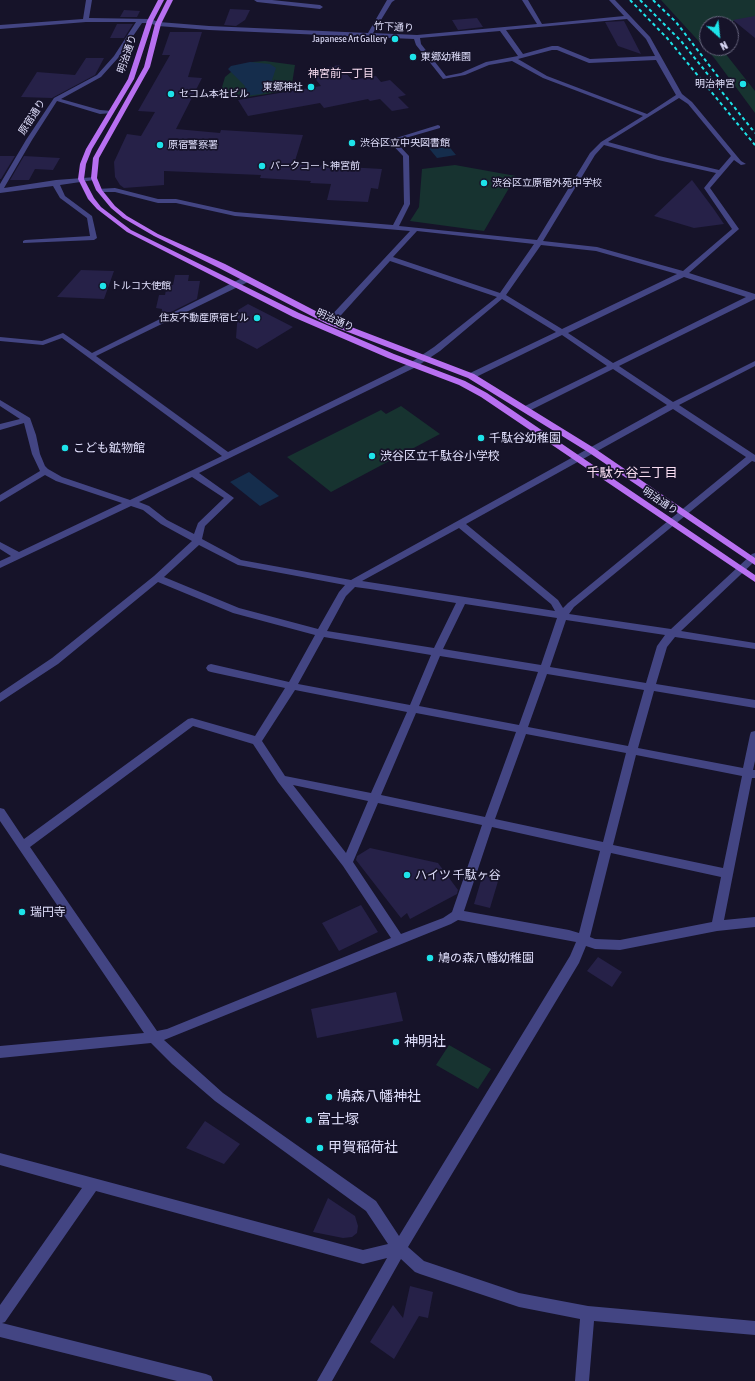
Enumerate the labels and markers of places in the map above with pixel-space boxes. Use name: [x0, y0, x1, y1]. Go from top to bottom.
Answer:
place label: Japanese Art Gallery: [312, 33, 387, 45]
marker: Japanese Art Gallery: [390, 34, 400, 44]
place label: 東郷幼稚園: [421, 51, 471, 63]
marker: 東郷幼稚園: [408, 52, 418, 62]
place label: 明治神宮: [695, 78, 735, 90]
marker: 明治神宮: [738, 79, 748, 89]
place label: 東郷神社: [263, 81, 303, 93]
marker: 東郷神社: [306, 82, 316, 92]
place label: セコム本社ビル: [179, 88, 249, 100]
marker: セコム本社ビル: [166, 89, 176, 99]
place label: 渋谷区立中央図書館: [360, 137, 450, 149]
marker: 渋谷区立中央図書館: [347, 138, 357, 148]
place label: 原宿警察署: [168, 139, 218, 151]
marker: 原宿警察署: [155, 140, 165, 150]
place label: パークコート神宮前: [270, 160, 360, 172]
marker: パークコート神宮前: [257, 161, 267, 171]
place label: 渋谷区立原宿外苑中学校: [492, 177, 602, 189]
marker: 渋谷区立原宿外苑中学校: [479, 178, 489, 188]
place label: トルコ大使館: [111, 280, 171, 292]
marker: トルコ大使館: [98, 281, 108, 291]
place label: 住友不動産原宿ビル: [159, 312, 249, 324]
marker: 住友不動産原宿ビル: [252, 313, 262, 323]
place label: 千駄谷幼稚園: [489, 431, 561, 445]
marker: 千駄谷幼稚園: [476, 433, 486, 443]
place label: こども鉱物館: [73, 441, 145, 455]
marker: こども鉱物館: [60, 443, 70, 453]
place label: 渋谷区立千駄谷小学校: [380, 449, 500, 463]
marker: 渋谷区立千駄谷小学校: [367, 451, 377, 461]
place label: ハイツ 千駄ヶ谷: [415, 868, 501, 882]
marker: ハイツ 千駄ヶ谷: [402, 870, 412, 880]
place label: 瑞円寺: [30, 905, 66, 919]
marker: 瑞円寺: [17, 907, 27, 917]
place label: 鳩の森八幡幼稚園: [438, 951, 534, 965]
marker: 鳩の森八幡幼稚園: [425, 953, 435, 963]
place label: 神明社: [404, 1034, 446, 1050]
marker: 神明社: [391, 1037, 401, 1047]
place label: 鳩森八幡神社: [337, 1089, 421, 1105]
marker: 鳩森八幡神社: [324, 1092, 334, 1102]
place label: 富士塚: [317, 1112, 359, 1128]
marker: 富士塚: [304, 1115, 314, 1125]
place label: 甲賀稲荷社: [328, 1140, 398, 1156]
marker: 甲賀稲荷社: [315, 1143, 325, 1153]

